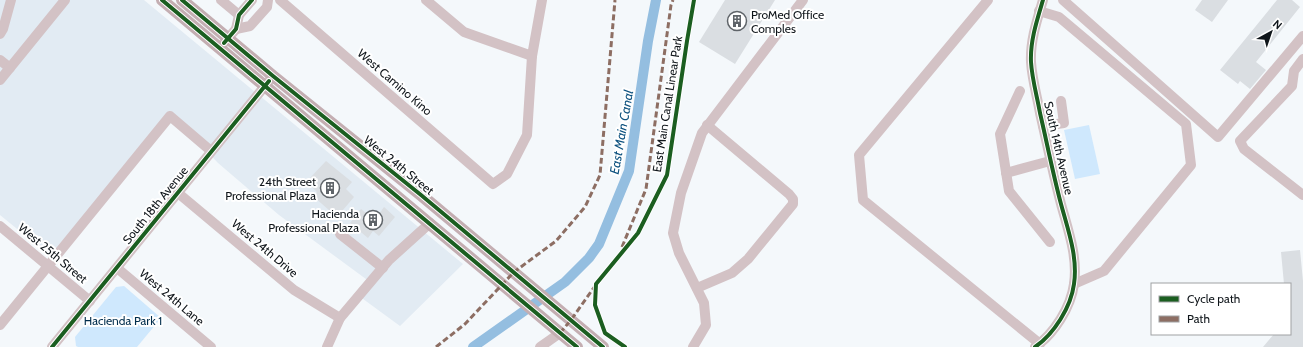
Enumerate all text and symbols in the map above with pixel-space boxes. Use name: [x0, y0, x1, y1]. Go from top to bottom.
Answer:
place label: ProMed Office Comples: [751, 7, 824, 36]
building icon: ProMed Office Comples: [726, 10, 748, 32]
north arrow: [1251, 12, 1291, 52]
text: N: [1270, 16, 1285, 32]
street label: East Main Canal Linear Park: [649, 34, 685, 173]
street label: West Camino Kino: [355, 46, 436, 119]
water label: East Main Canal: [606, 89, 636, 175]
street label: South 14th Avenue: [1041, 100, 1077, 196]
street label: West 24th Street: [361, 132, 437, 198]
street label: South 18th Avenue: [119, 163, 191, 247]
place label: 24th Street Professional Plaza: [225, 174, 316, 203]
building icon: 24th Street Professional Plaza: [319, 177, 341, 199]
place label: Hacienda Professional Plaza: [268, 206, 359, 235]
building icon: Hacienda Professional Plaza: [362, 209, 384, 231]
street label: West 24th Drive: [229, 216, 301, 280]
street label: West 25th Street: [15, 220, 91, 286]
street label: West 24th Lane: [137, 266, 207, 328]
legend: [1151, 283, 1291, 335]
text: Cycle path: [1187, 291, 1240, 306]
text: Path: [1187, 311, 1210, 326]
park label: Hacienda Park 1: [84, 313, 162, 328]

